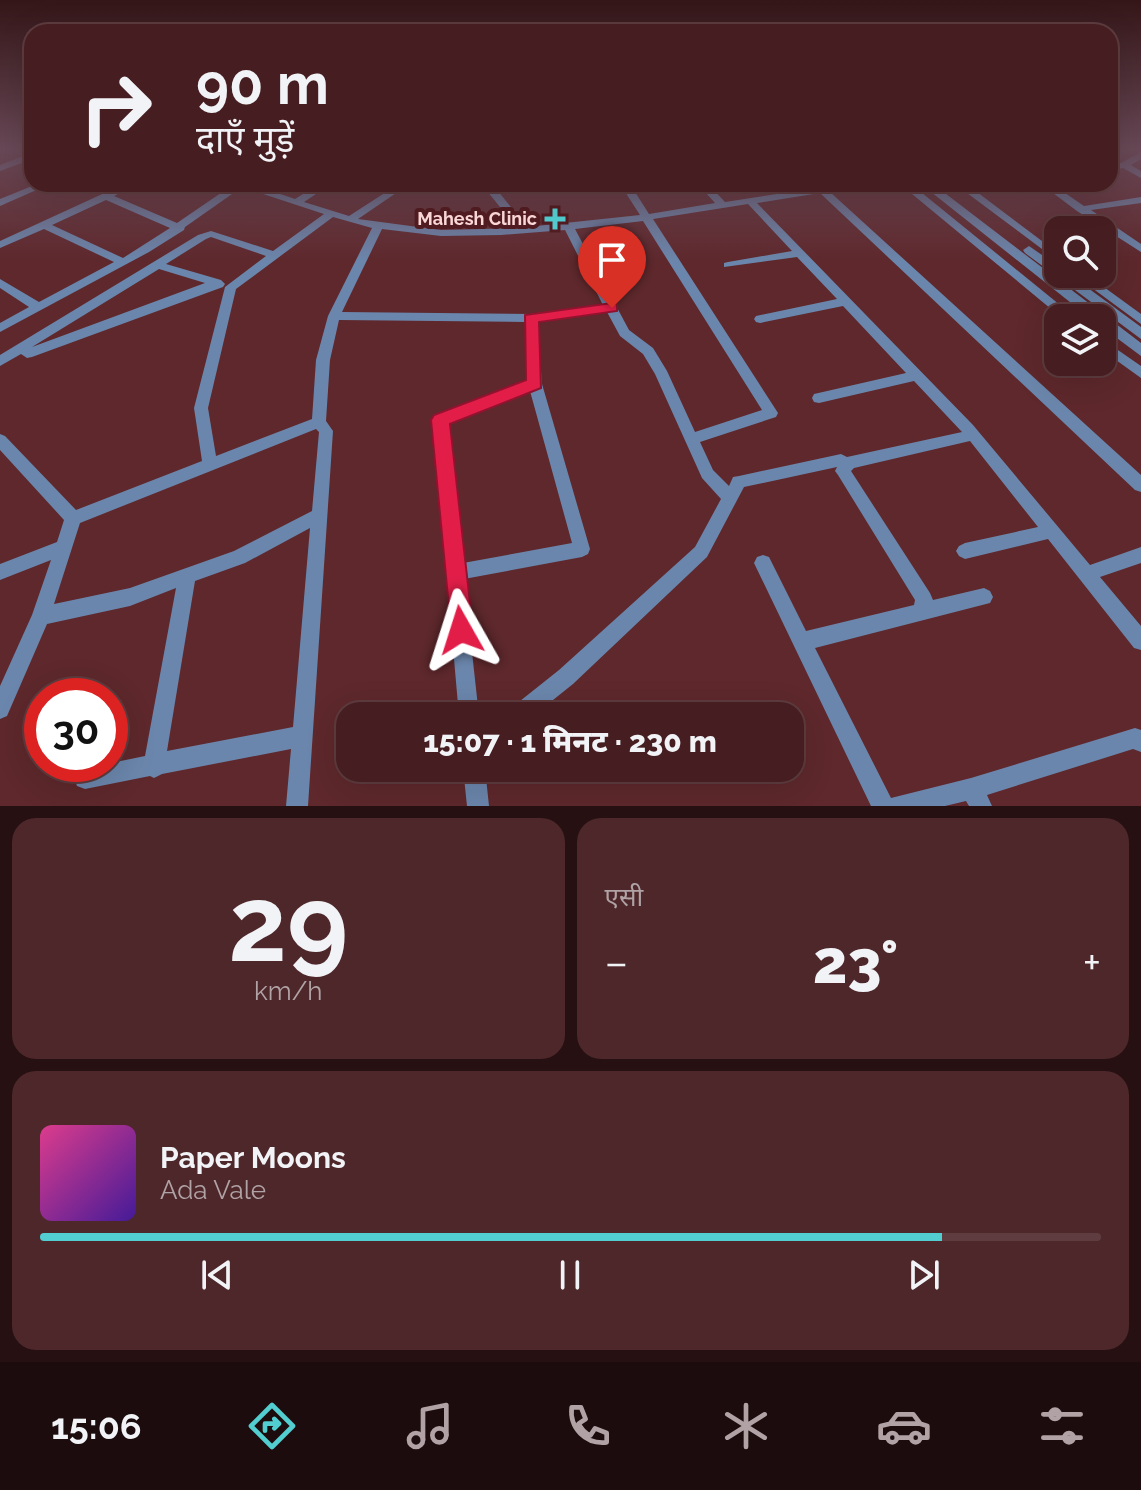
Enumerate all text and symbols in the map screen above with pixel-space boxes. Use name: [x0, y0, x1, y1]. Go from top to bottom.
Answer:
text: 90 m: [196, 51, 329, 117]
icon: right: [64, 56, 168, 160]
text: दाएँ मुड़ें: [196, 118, 294, 160]
place label: Mahesh Clinic: [417, 208, 537, 229]
marker: Mahesh Clinic: [544, 208, 566, 230]
map controls: [1044, 216, 1116, 376]
button: search: [1044, 216, 1116, 288]
pin: [578, 226, 646, 308]
icon: arrive: [590, 238, 634, 282]
button: layers: [1044, 304, 1116, 376]
position arrow: [419, 588, 503, 672]
speed limit sign: 30: [24, 678, 128, 782]
text: 15:07 · 1 मिनट · 230 m: [423, 724, 717, 759]
text: 29: [228, 863, 348, 985]
text: एसी: [605, 882, 643, 912]
text: 23°: [813, 927, 898, 997]
text: −: [605, 937, 628, 988]
text: +: [1083, 937, 1101, 988]
text: km/h: [254, 976, 323, 1006]
text: Paper Moons: [160, 1140, 346, 1175]
text: Ada Vale: [160, 1175, 266, 1205]
icon: previous: [195, 1253, 239, 1297]
icon: pause: [548, 1253, 592, 1297]
icon: next: [902, 1253, 946, 1297]
icon: directions: [244, 1398, 300, 1454]
icon: music: [402, 1398, 458, 1454]
icon: phone: [560, 1398, 616, 1454]
icon: climate: [718, 1398, 774, 1454]
icon: car: [876, 1398, 932, 1454]
icon: filters: [1034, 1398, 1090, 1454]
text: 15:06: [51, 1405, 142, 1447]

